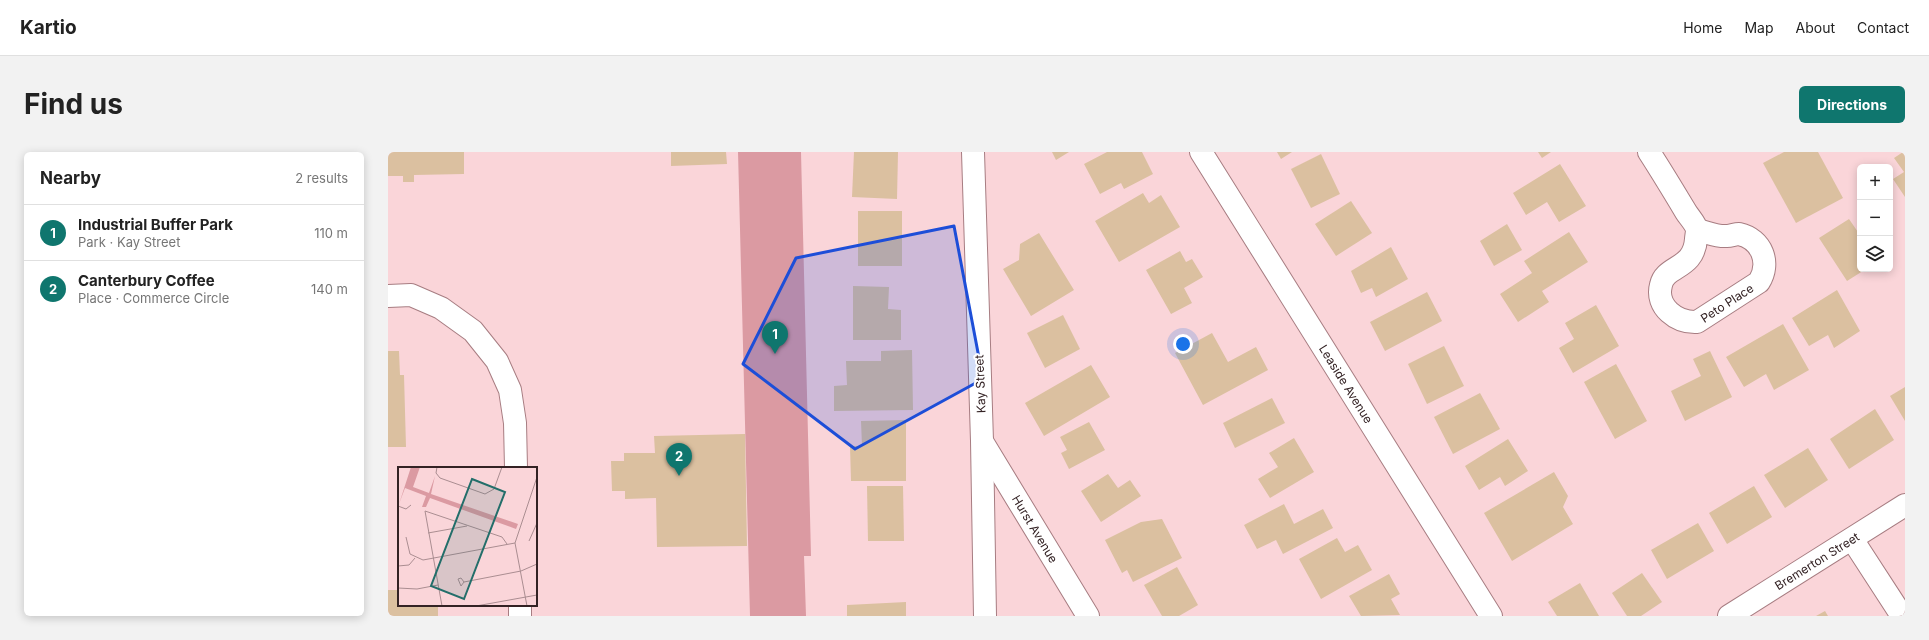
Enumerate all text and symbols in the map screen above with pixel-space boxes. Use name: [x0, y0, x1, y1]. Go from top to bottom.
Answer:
text: Kartio: [20, 16, 77, 39]
text: Home: [1683, 19, 1722, 36]
text: Map: [1744, 19, 1774, 36]
text: About: [1796, 19, 1835, 36]
text: Contact: [1857, 19, 1909, 36]
button: Directions: [1799, 86, 1905, 123]
text: Find us: [24, 87, 123, 121]
map controls: [1857, 164, 1893, 272]
button: +: [1857, 164, 1893, 200]
text: Nearby: [40, 168, 101, 188]
text: 2 results: [295, 170, 348, 186]
button: −: [1857, 200, 1893, 236]
text: Industrial Buffer Park: [78, 215, 233, 234]
text: 1: [50, 225, 56, 241]
text: 110 m: [314, 225, 348, 241]
text: Park · Kay Street: [78, 234, 180, 250]
button: layers: [1857, 236, 1893, 272]
text: Canterbury Coffee: [78, 271, 215, 290]
street label: Peto Place: [1698, 280, 1756, 326]
text: 2: [49, 281, 57, 297]
text: 140 m: [311, 281, 348, 297]
text: Place · Commerce Circle: [78, 290, 229, 306]
pin: 1: [762, 321, 788, 354]
your location: [1173, 334, 1193, 354]
street label: Leaside Avenue: [1316, 342, 1376, 426]
street label: Kay Street: [971, 354, 989, 414]
pin: 2: [666, 443, 692, 476]
inset map: [398, 467, 537, 606]
street label: Hurst Avenue: [1009, 492, 1061, 566]
street label: Bremerton Street: [1772, 529, 1862, 593]

